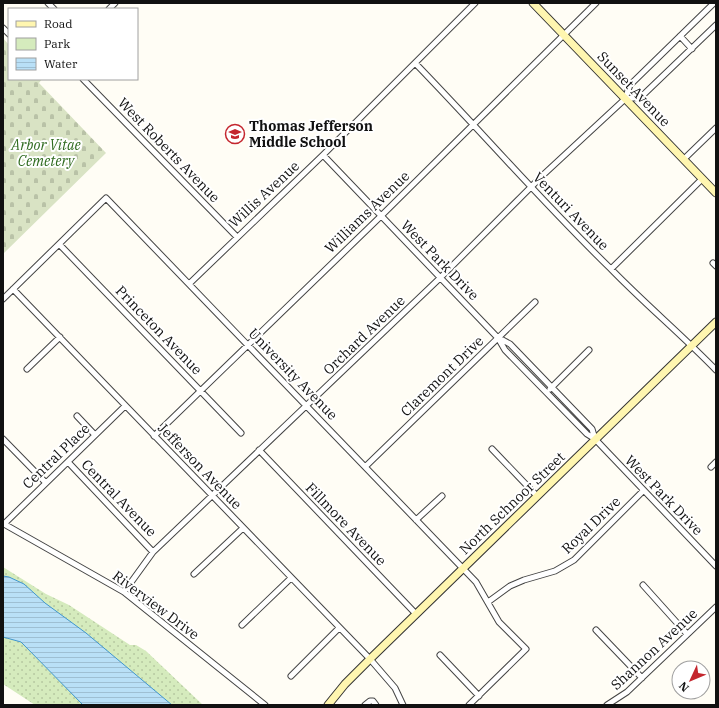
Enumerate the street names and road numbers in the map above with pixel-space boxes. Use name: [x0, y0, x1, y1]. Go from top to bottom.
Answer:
street label: Sunset Avenue: [594, 48, 674, 130]
street label: West Roberts Avenue: [114, 94, 224, 206]
street label: Willis Avenue: [225, 157, 303, 231]
street label: Williams Avenue: [321, 167, 413, 257]
street label: Venturi Avenue: [529, 168, 613, 254]
street label: West Park Drive: [397, 216, 483, 304]
street label: Princeton Avenue: [112, 282, 206, 378]
street label: Orchard Avenue: [319, 291, 409, 379]
street label: University Avenue: [245, 324, 341, 424]
street label: Claremont Drive: [397, 332, 487, 420]
street label: Central Place: [19, 419, 93, 493]
street label: Jefferson Avenue: [154, 419, 246, 513]
street label: North Schnoor Street: [455, 448, 569, 558]
street label: West Park Drive: [621, 451, 707, 539]
street label: Central Avenue: [77, 455, 161, 541]
street label: Fillmore Avenue: [302, 479, 390, 569]
street label: Royal Drive: [558, 493, 624, 557]
street label: Riverview Drive: [109, 566, 203, 644]
street label: Shannon Avenue: [607, 604, 701, 694]

